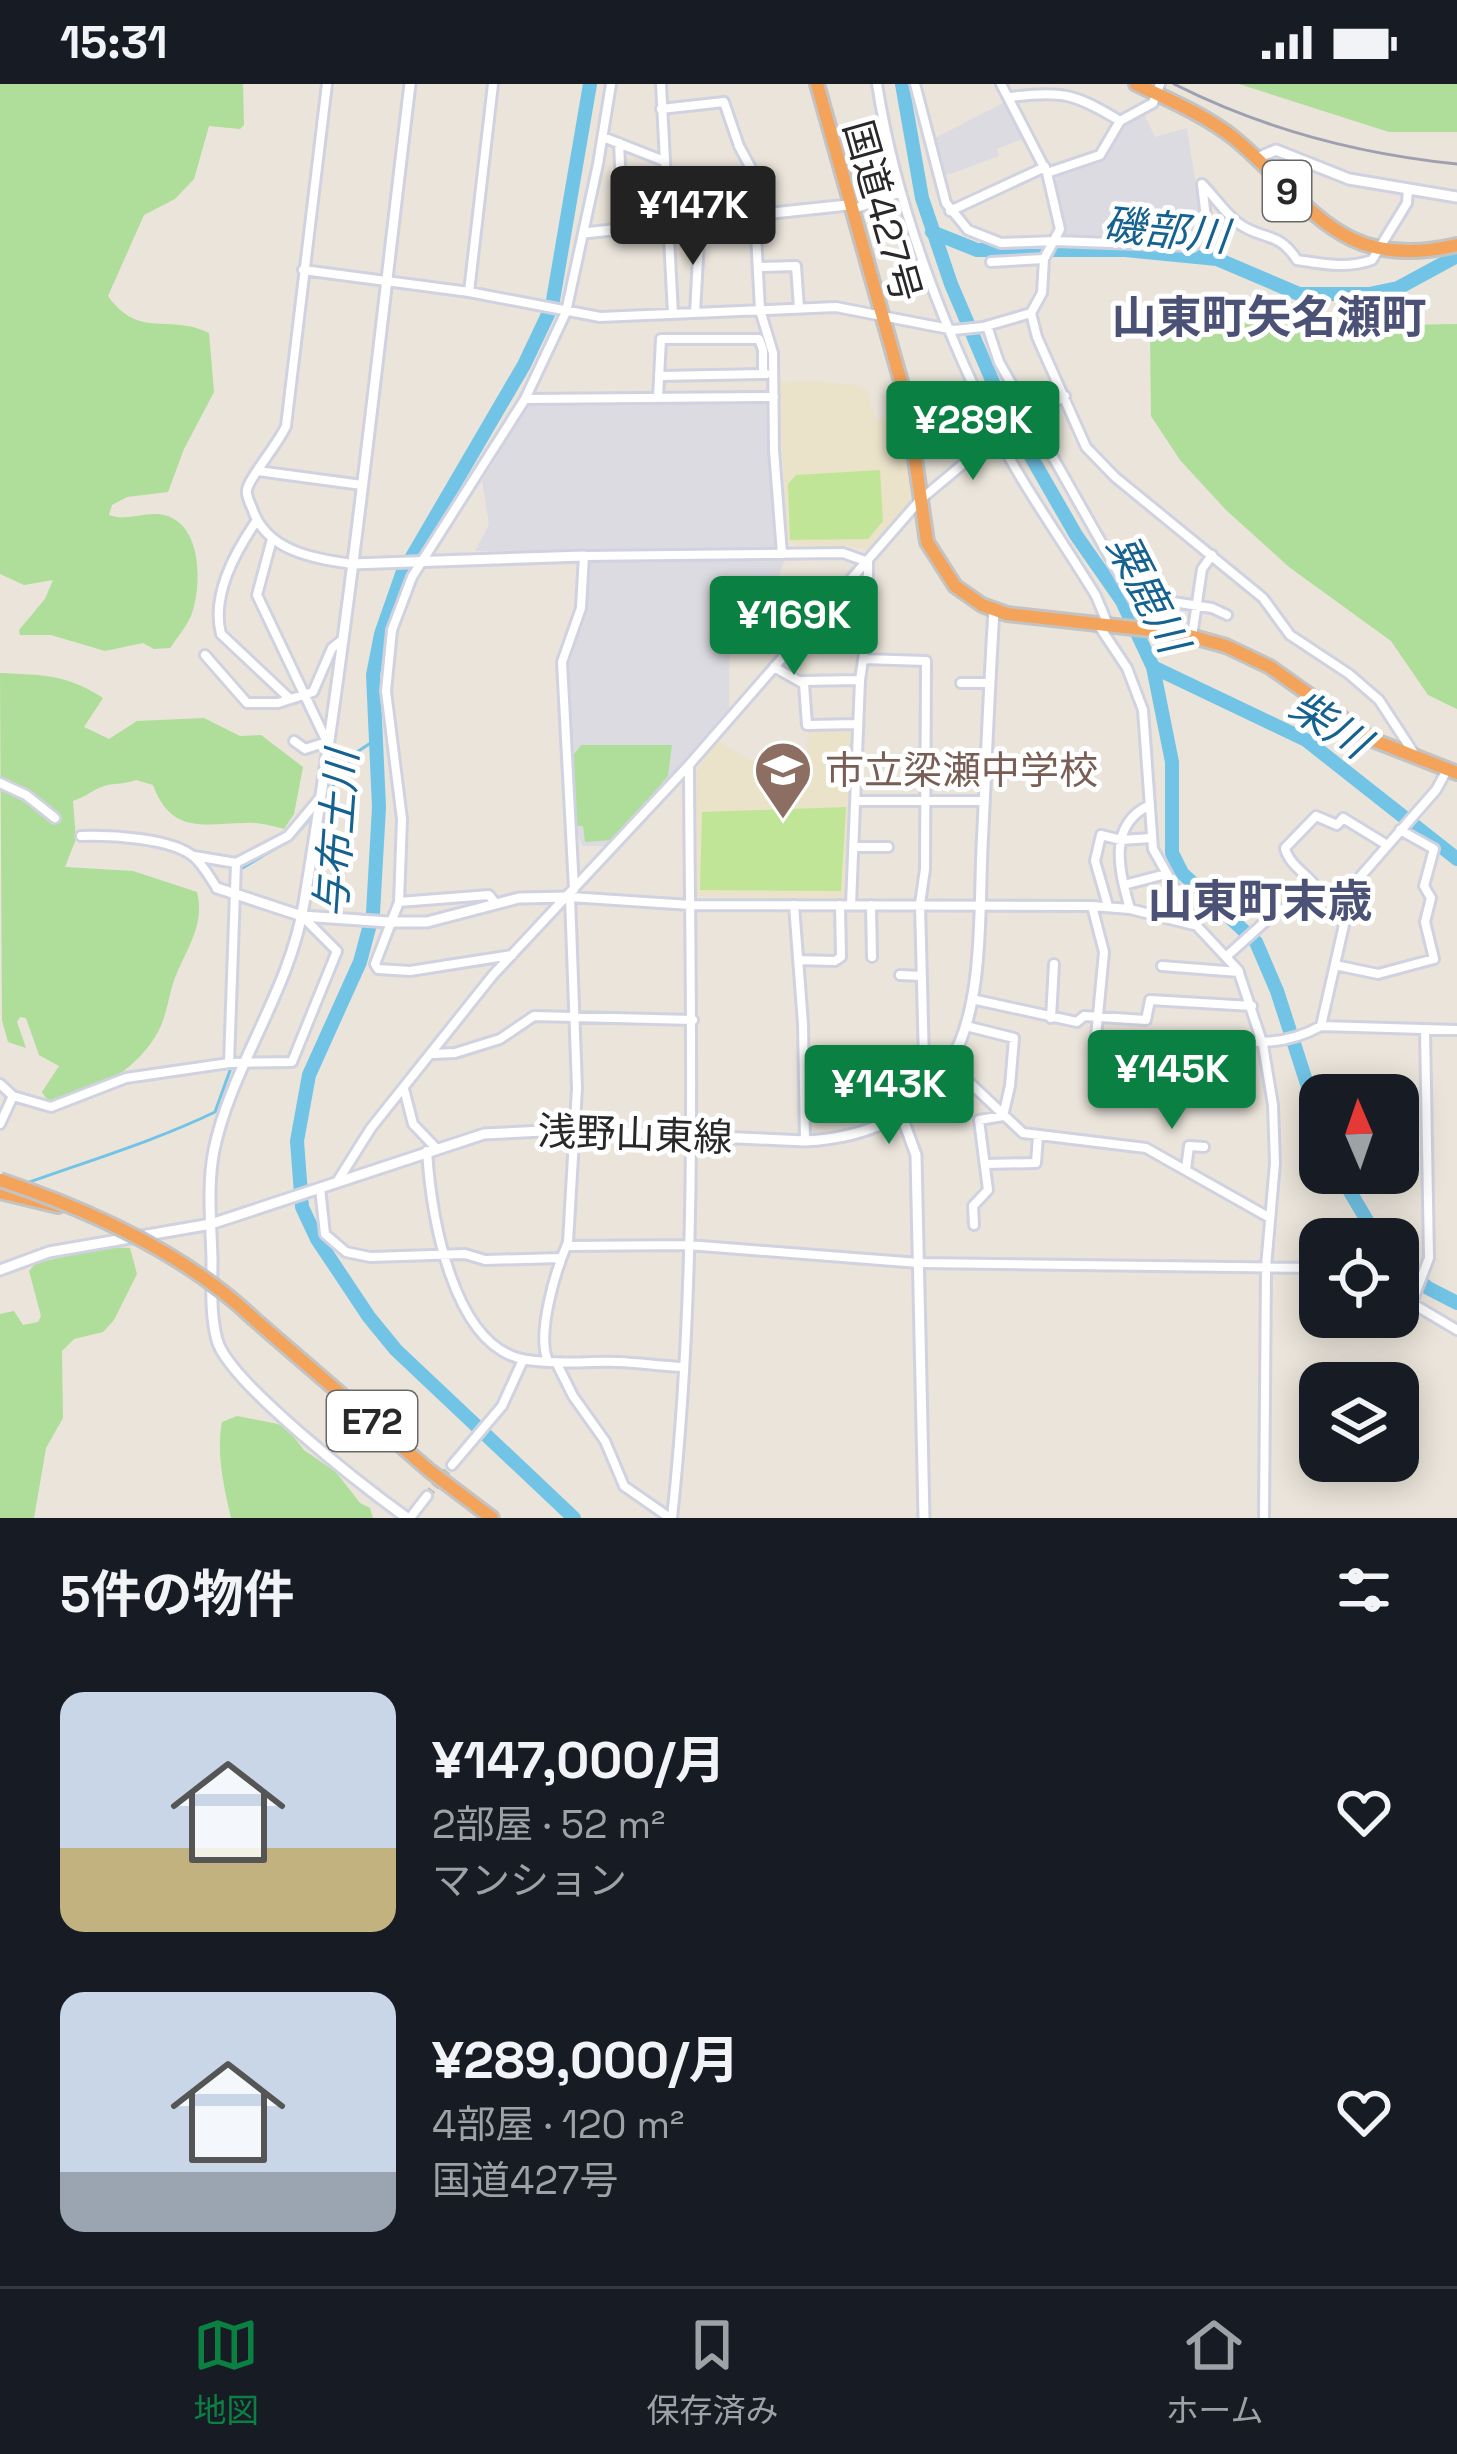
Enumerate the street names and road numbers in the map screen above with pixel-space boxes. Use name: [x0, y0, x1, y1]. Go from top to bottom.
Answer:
street label: 国道427号: [833, 115, 932, 308]
road number: 9: [1263, 161, 1311, 221]
street label: 浅野山東線: [537, 1107, 733, 1162]
road number: E72: [327, 1391, 417, 1451]

